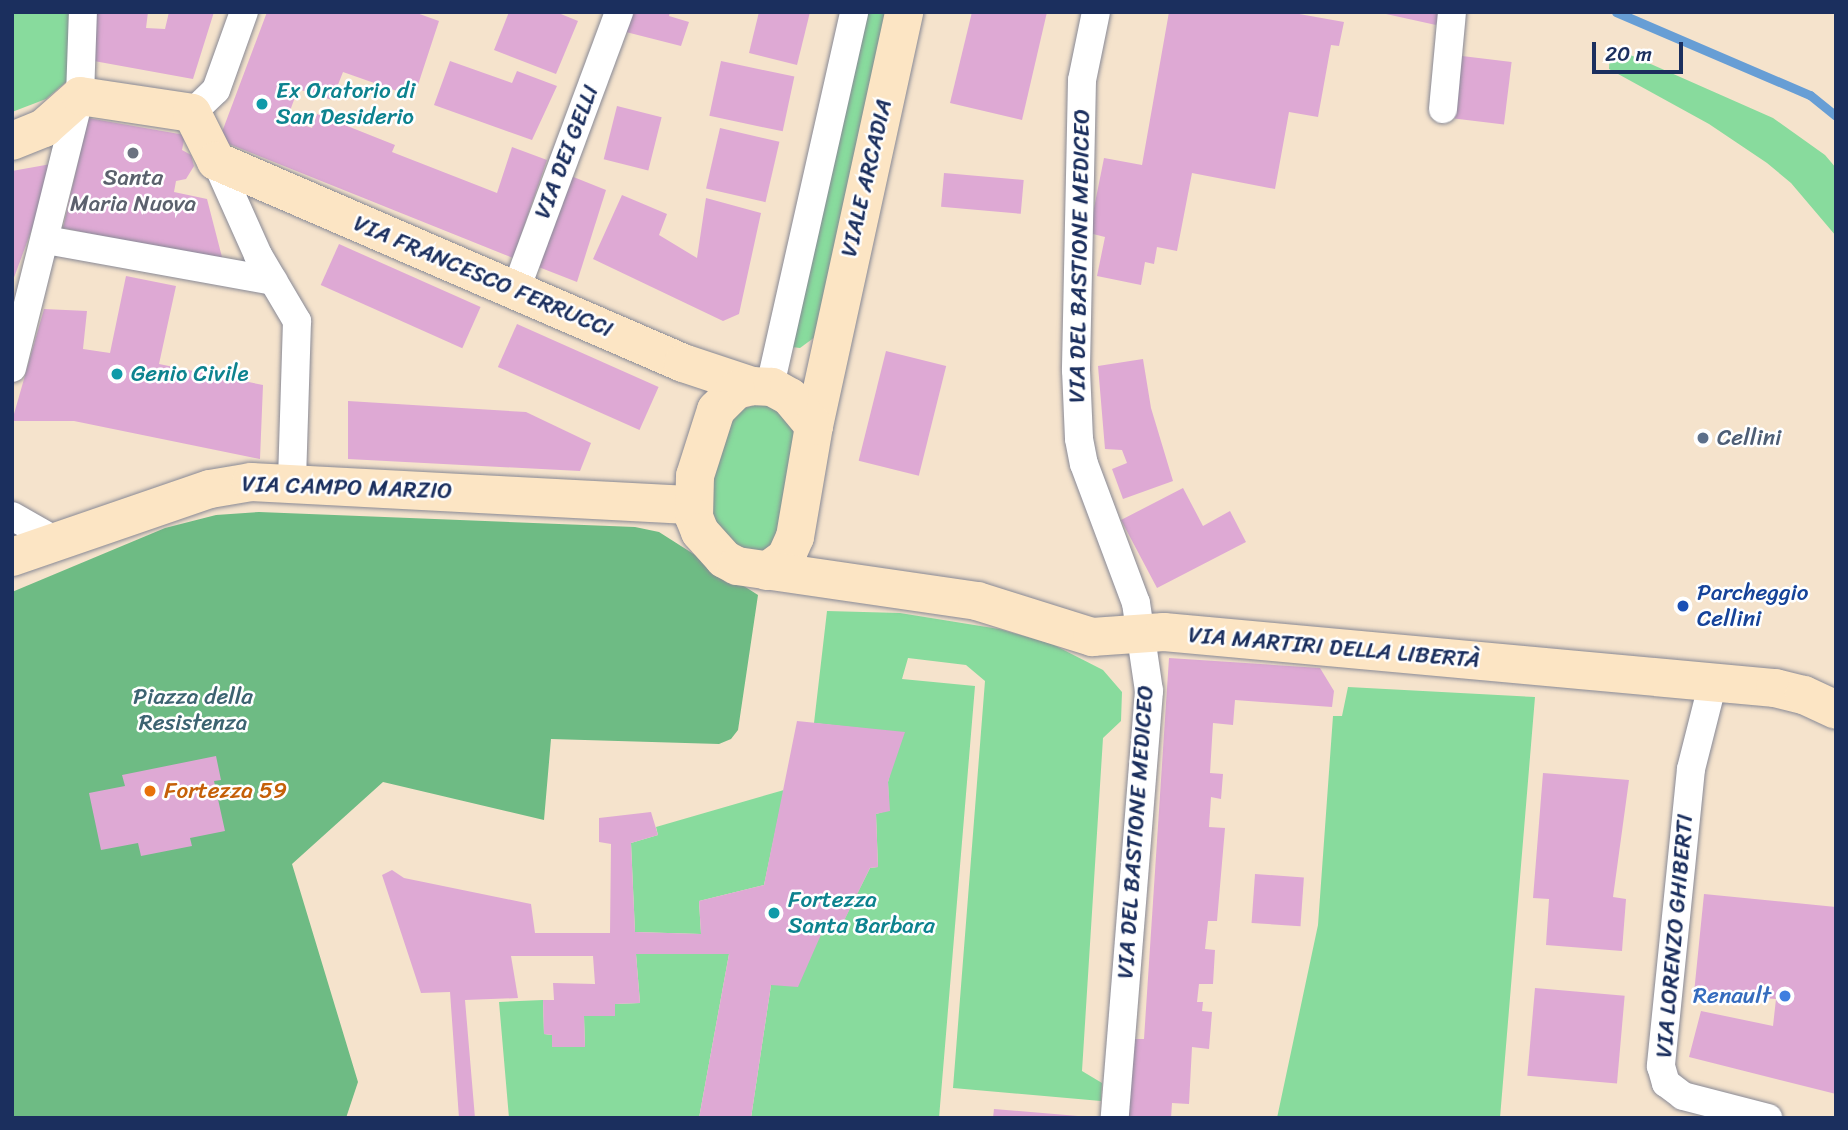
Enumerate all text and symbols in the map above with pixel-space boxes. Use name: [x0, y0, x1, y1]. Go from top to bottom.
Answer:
scale bar: [1596, 28, 1687, 72]
text: 20 m: [1605, 35, 1652, 73]
place label: Ex Oratorio di San Desiderio: [276, 77, 416, 131]
street label: VIA DEI GELLI: [529, 82, 605, 222]
marker: Ex Oratorio di San Desiderio: [254, 96, 270, 112]
street label: VIALE ARCADIA: [835, 96, 899, 260]
street label: VIA DEL BASTIONE MEDICEO: [1064, 109, 1096, 403]
marker: Santa Maria Nuova: [125, 145, 141, 161]
place label: Santa Maria Nuova: [70, 164, 196, 218]
street label: VIA FRANCESCO FERRUCCI: [348, 209, 618, 345]
place label: Genio Civile: [131, 360, 249, 388]
marker: Genio Civile: [109, 366, 125, 382]
place label: Cellini: [1717, 424, 1781, 452]
marker: Cellini: [1695, 430, 1711, 446]
street label: VIA CAMPO MARZIO: [242, 471, 452, 505]
place label: Parcheggio Cellini: [1697, 579, 1809, 633]
marker: Parcheggio Cellini: [1675, 598, 1691, 614]
street label: VIA MARTIRI DELLA LIBERTÀ: [1187, 622, 1481, 674]
park label: Piazza della Resistenza: [133, 683, 253, 737]
street label: VIA DEL BASTIONE MEDICEO: [1112, 685, 1160, 979]
place label: Fortezza 59: [164, 777, 287, 805]
marker: Fortezza 59: [142, 783, 158, 799]
street label: VIA LORENZO GHIBERTI: [1650, 812, 1700, 1060]
place label: Fortezza Santa Barbara: [788, 886, 934, 940]
marker: Fortezza Santa Barbara: [766, 905, 782, 921]
place label: Renault: [1693, 982, 1771, 1010]
marker: Renault: [1777, 988, 1793, 1004]

